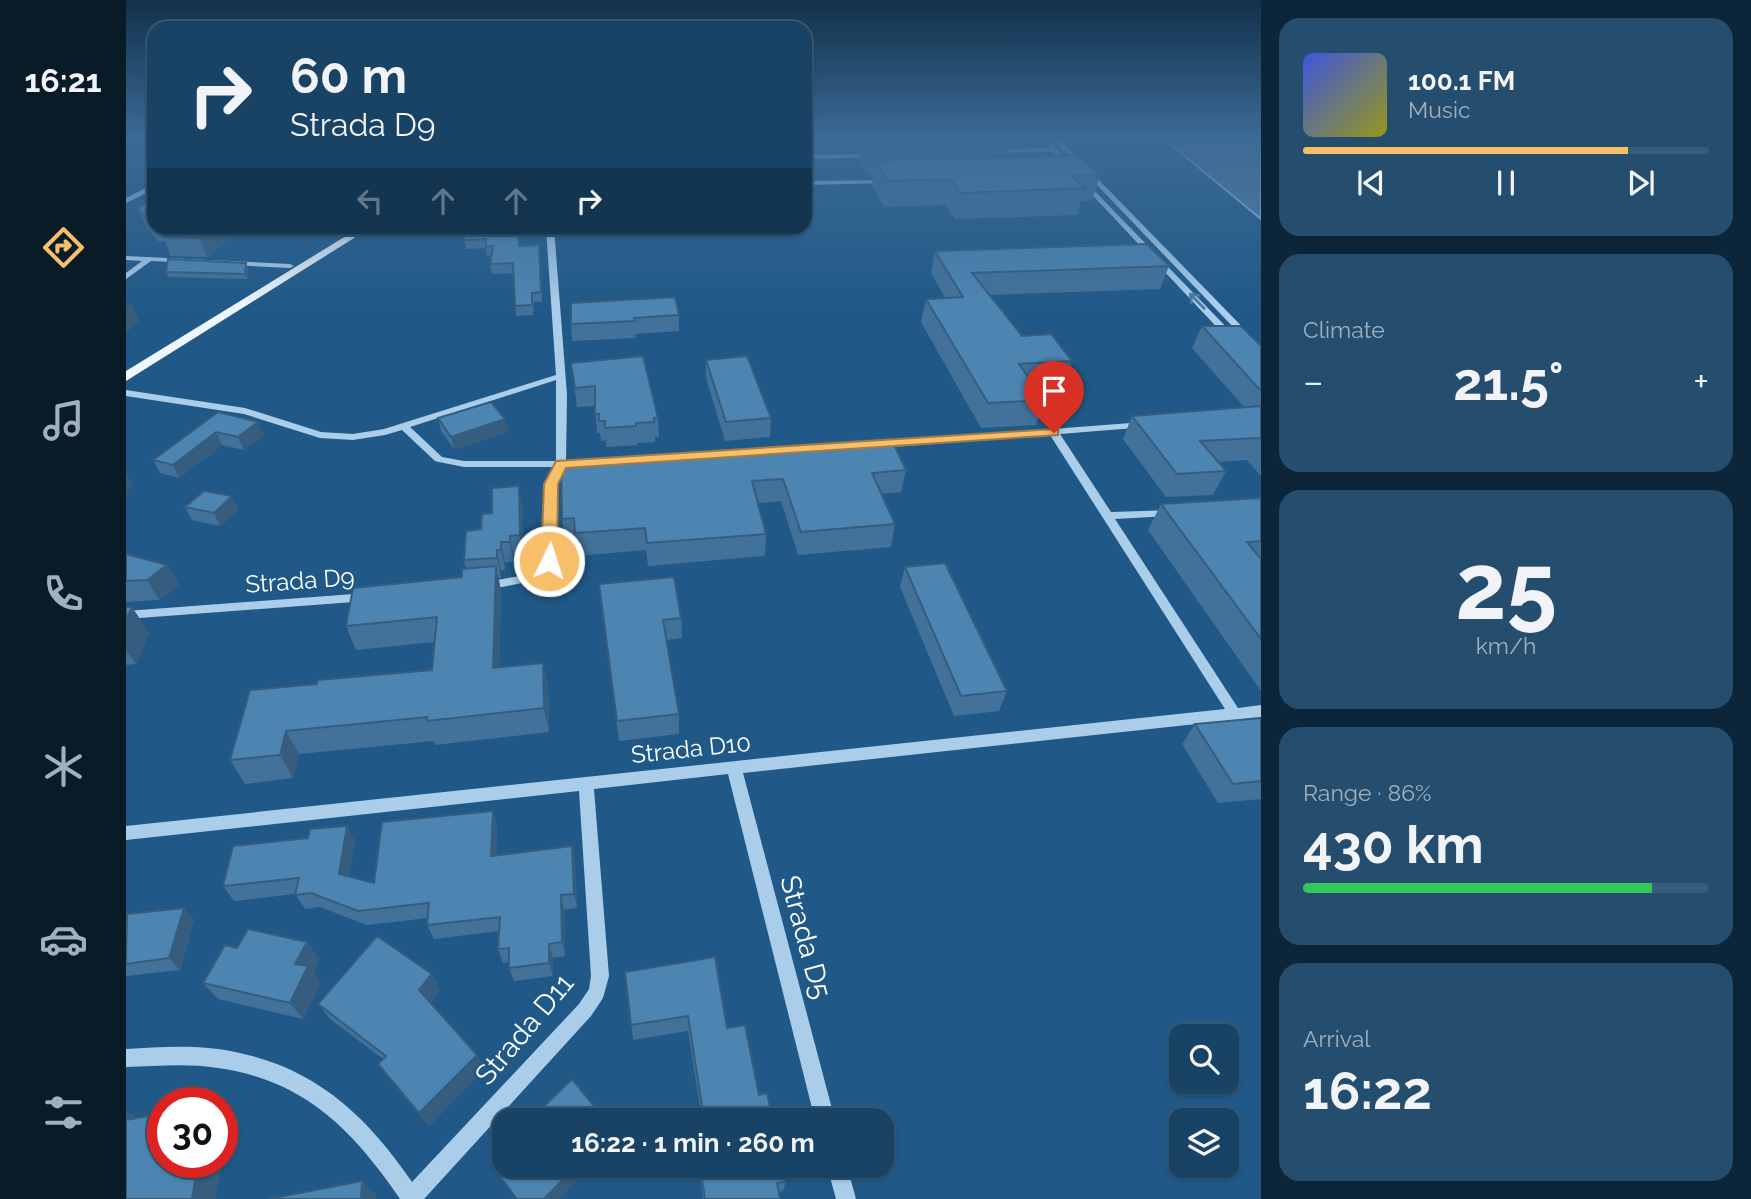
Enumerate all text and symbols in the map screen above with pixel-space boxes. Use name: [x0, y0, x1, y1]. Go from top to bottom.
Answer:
text: 60 m: [290, 47, 407, 104]
icon: right: [175, 49, 266, 140]
text: 16:21: [25, 62, 102, 99]
text: 100.1 FM: [1408, 66, 1515, 96]
text: Music: [1408, 96, 1471, 123]
text: Strada D9: [290, 106, 436, 143]
icon: previous: [1352, 164, 1390, 202]
icon: pause: [1487, 164, 1525, 202]
icon: next: [1622, 164, 1660, 202]
icon: left: [351, 182, 389, 220]
icon: ahead: [424, 182, 462, 220]
icon: ahead: [497, 182, 535, 220]
icon: right: [570, 182, 608, 220]
icon: directions: [39, 223, 88, 272]
one-way arrow: [1189, 293, 1206, 311]
text: Climate: [1303, 316, 1385, 343]
text: 21.5°: [1453, 351, 1564, 412]
text: −: [1303, 359, 1323, 404]
text: +: [1693, 359, 1709, 404]
pin: [1024, 361, 1084, 433]
icon: arrive: [1035, 372, 1073, 410]
icon: music: [39, 396, 88, 445]
position arrow: [512, 524, 586, 598]
text: 25: [1455, 533, 1557, 640]
street label: Strada D9: [244, 562, 355, 599]
icon: phone: [39, 569, 88, 618]
text: km/h: [1476, 632, 1536, 659]
street label: Strada D10: [630, 728, 752, 769]
icon: climate: [39, 742, 88, 791]
text: Range · 86%: [1303, 779, 1432, 806]
text: 430 km: [1303, 814, 1484, 875]
street label: Strada D5: [773, 872, 838, 1002]
icon: car: [39, 915, 88, 964]
street label: Strada D11: [468, 967, 580, 1092]
map controls: [1169, 1024, 1239, 1178]
button: search: [1169, 1024, 1239, 1094]
text: Arrival: [1303, 1025, 1370, 1052]
text: 16:22: [1303, 1060, 1432, 1121]
speed limit sign: 30: [147, 1087, 238, 1178]
icon: filters: [39, 1088, 88, 1137]
button: layers: [1169, 1108, 1239, 1178]
text: 16:22 · 1 min · 260 m: [571, 1128, 815, 1158]

